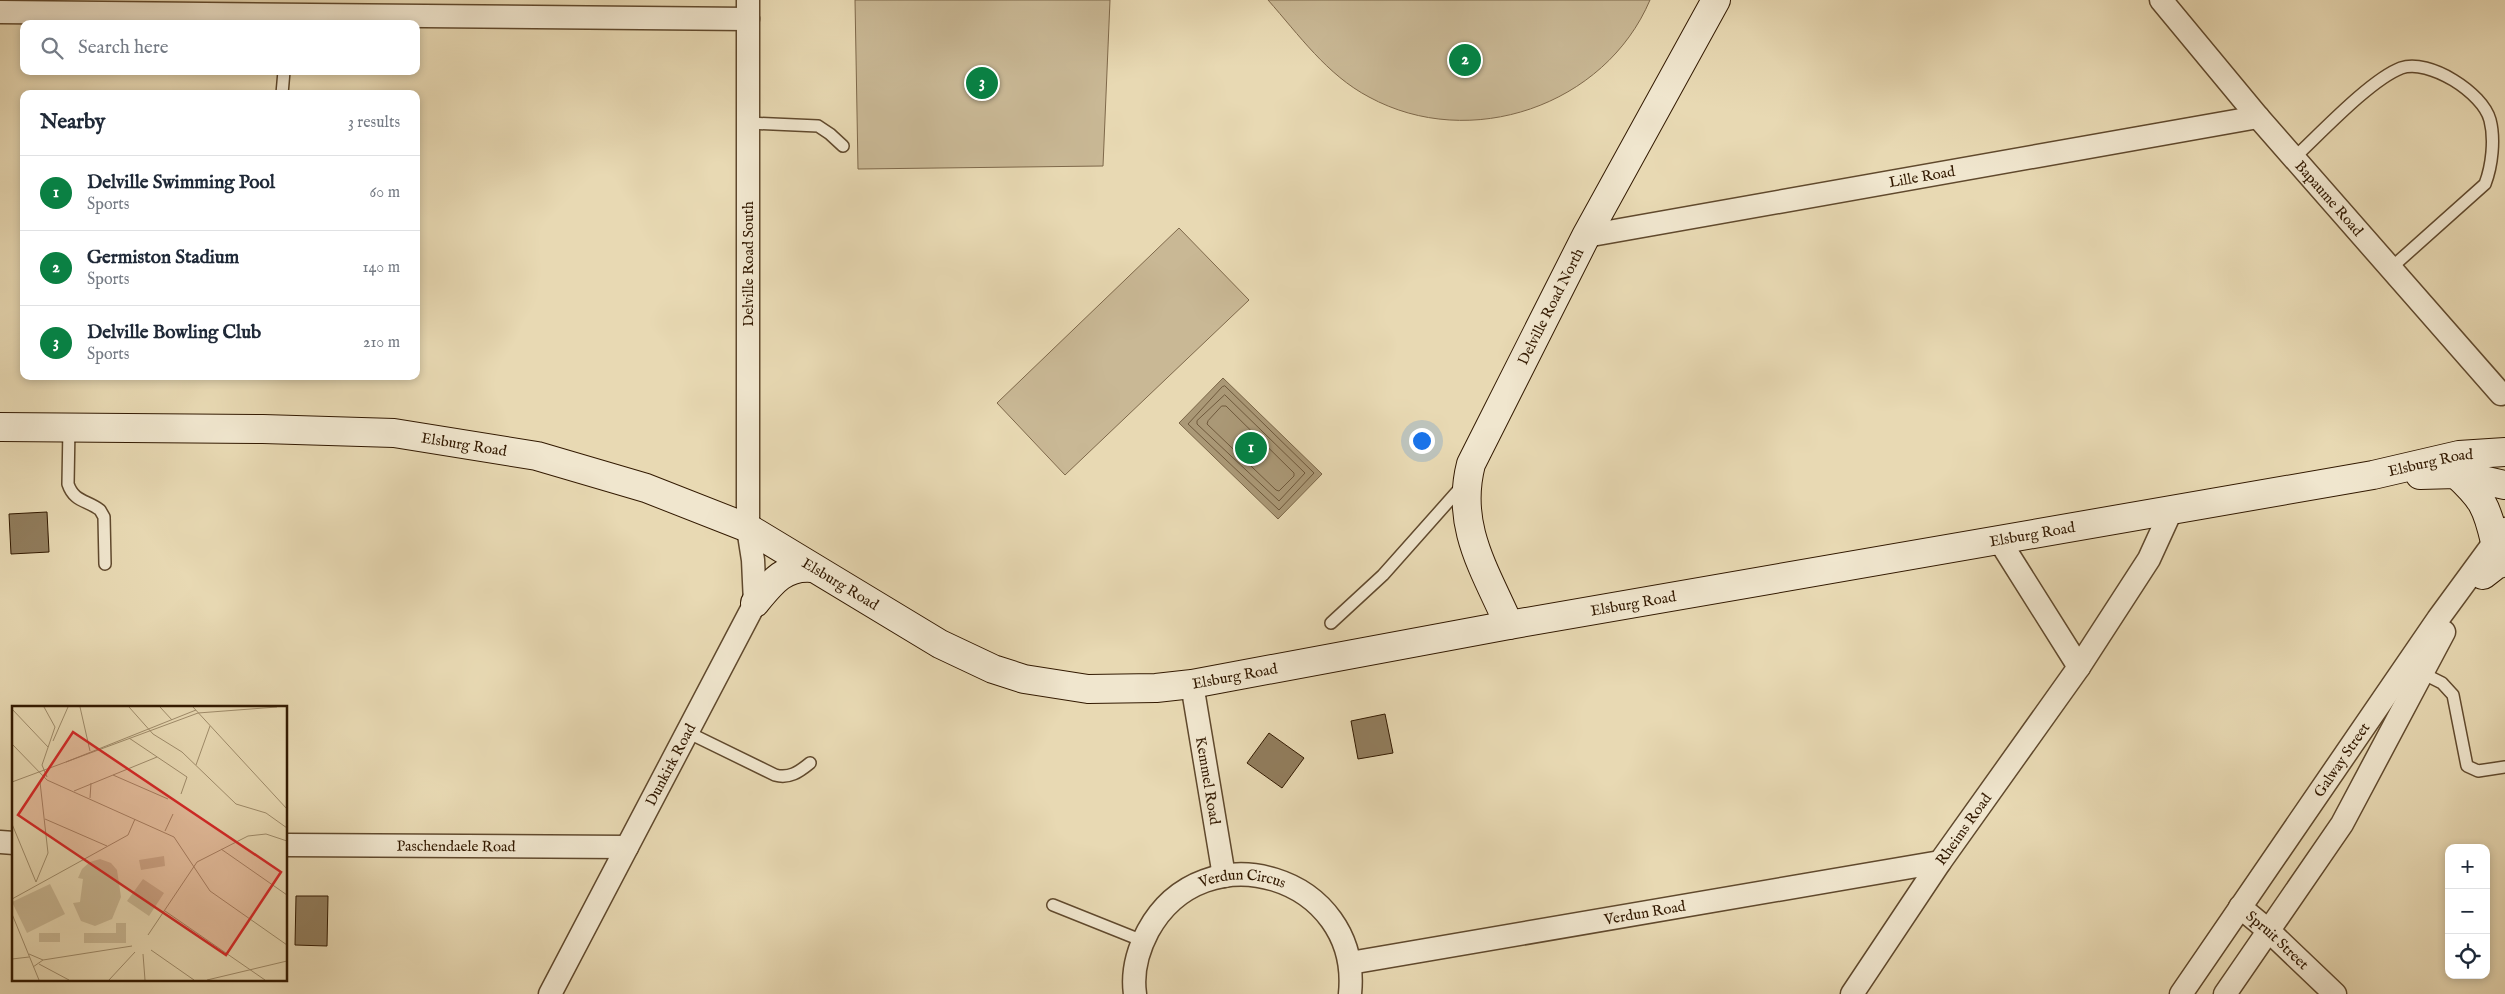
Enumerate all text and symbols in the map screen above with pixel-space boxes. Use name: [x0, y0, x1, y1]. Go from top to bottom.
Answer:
search box: [20, 20, 420, 75]
icon: search: [38, 34, 66, 62]
text: Search here: [78, 36, 169, 60]
pin: 2: [1449, 41, 1481, 79]
pin: 3: [966, 64, 998, 102]
text: Nearby: [40, 109, 105, 136]
text: 3 results: [348, 113, 400, 133]
street label: Bapaume Road: [2291, 156, 2368, 241]
street label: Lille Road: [1887, 161, 1957, 192]
text: Delville Swimming Pool: [87, 171, 275, 195]
text: 1: [53, 183, 59, 203]
text: 60 m: [370, 183, 400, 203]
text: Sports: [87, 195, 129, 215]
street label: Delville Road South: [739, 201, 758, 327]
street label: Delville Road North: [1513, 245, 1588, 368]
text: Germiston Stadium: [87, 246, 239, 270]
text: 2: [52, 258, 60, 278]
text: 140 m: [362, 258, 400, 278]
text: Sports: [87, 270, 129, 290]
text: Delville Bowling Club: [87, 321, 261, 345]
text: 3: [53, 333, 59, 353]
text: 210 m: [363, 333, 400, 353]
text: Sports: [87, 345, 129, 365]
street label: Elsburg Road: [420, 428, 509, 461]
your location: [1409, 428, 1435, 454]
pin: 1: [1235, 429, 1267, 467]
street label: Elsburg Road: [2386, 445, 2475, 481]
street label: Elsburg Road: [1988, 517, 2077, 551]
street label: Elsburg Road: [798, 553, 883, 615]
street label: Elsburg Road: [1589, 587, 1678, 620]
street label: Elsburg Road: [1190, 659, 1280, 693]
inset map: [12, 706, 288, 982]
street label: Dunkirk Road: [641, 719, 700, 809]
street label: Galway Street: [2309, 719, 2374, 801]
street label: Kemmel Road: [1191, 735, 1225, 827]
street label: Rheims Road: [1931, 788, 1996, 869]
street label: Paschendaele Road: [396, 836, 517, 856]
map controls: [2445, 844, 2490, 979]
button: +: [2445, 844, 2490, 889]
street label: Verdun Circus: [1195, 865, 1289, 892]
button: −: [2445, 889, 2490, 934]
street label: Verdun Road: [1601, 896, 1688, 929]
street label: Spruit Street: [2242, 906, 2313, 974]
button: locate: [2445, 934, 2490, 979]

